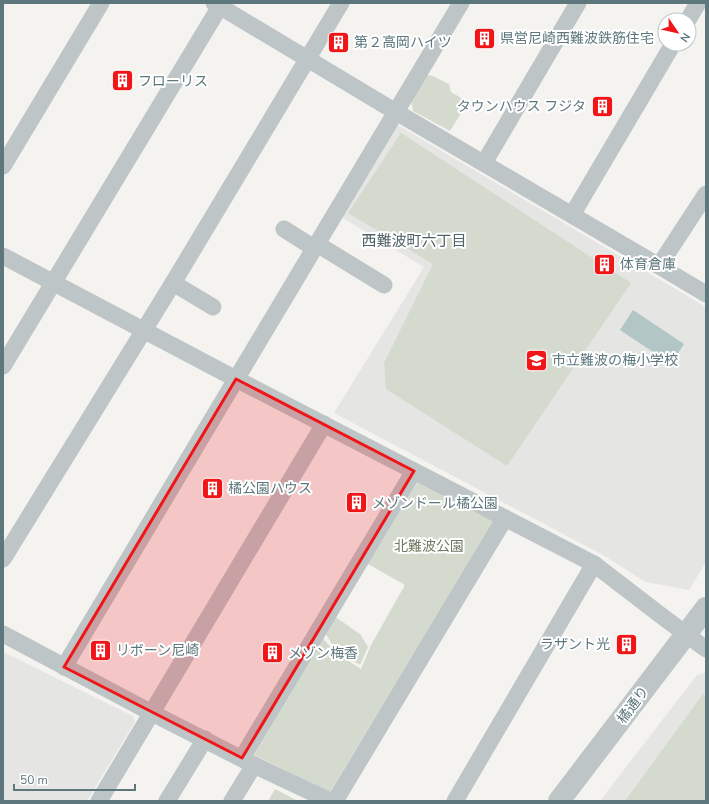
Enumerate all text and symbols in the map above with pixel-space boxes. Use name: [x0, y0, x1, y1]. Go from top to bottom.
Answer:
north arrow: [657, 12, 697, 52]
building icon: 県営尼崎西難波鉄筋住宅: [471, 25, 497, 51]
building icon: 第２高岡ハイツ: [325, 29, 351, 55]
place label: 県営尼崎西難波鉄筋住宅: [500, 29, 654, 48]
text: N: [676, 30, 693, 45]
place label: 第２高岡ハイツ: [354, 33, 452, 52]
building icon: フローリス: [110, 68, 136, 94]
place label: フローリス: [138, 72, 208, 91]
building icon: タウンハウス フジタ: [589, 93, 615, 119]
place label: タウンハウス フジタ: [457, 97, 586, 116]
district label: 西難波町六丁目: [361, 231, 467, 251]
building icon: 体育倉庫: [591, 251, 617, 277]
place label: 体育倉庫: [620, 255, 676, 274]
school or university icon: 市立難波の梅小学校: [523, 347, 549, 373]
place label: 市立難波の梅小学校: [552, 351, 678, 370]
building icon: 橘公園ハウス: [200, 475, 226, 501]
place label: 橘公園ハウス: [228, 479, 312, 498]
building icon: メゾンドール橘公園: [344, 490, 370, 516]
place label: メゾンドール橘公園: [372, 494, 498, 513]
park label: 北難波公園: [394, 537, 464, 556]
building icon: ラザント光: [613, 631, 639, 657]
place label: ラザント光: [540, 635, 610, 654]
building icon: リボーン尼崎: [87, 637, 113, 663]
building icon: メゾン梅香: [259, 640, 285, 666]
place label: リボーン尼崎: [116, 641, 199, 660]
place label: メゾン梅香: [288, 644, 358, 663]
street label: 橘通り: [613, 683, 653, 727]
scale bar: [14, 766, 135, 792]
text: 50 m: [20, 772, 48, 788]

